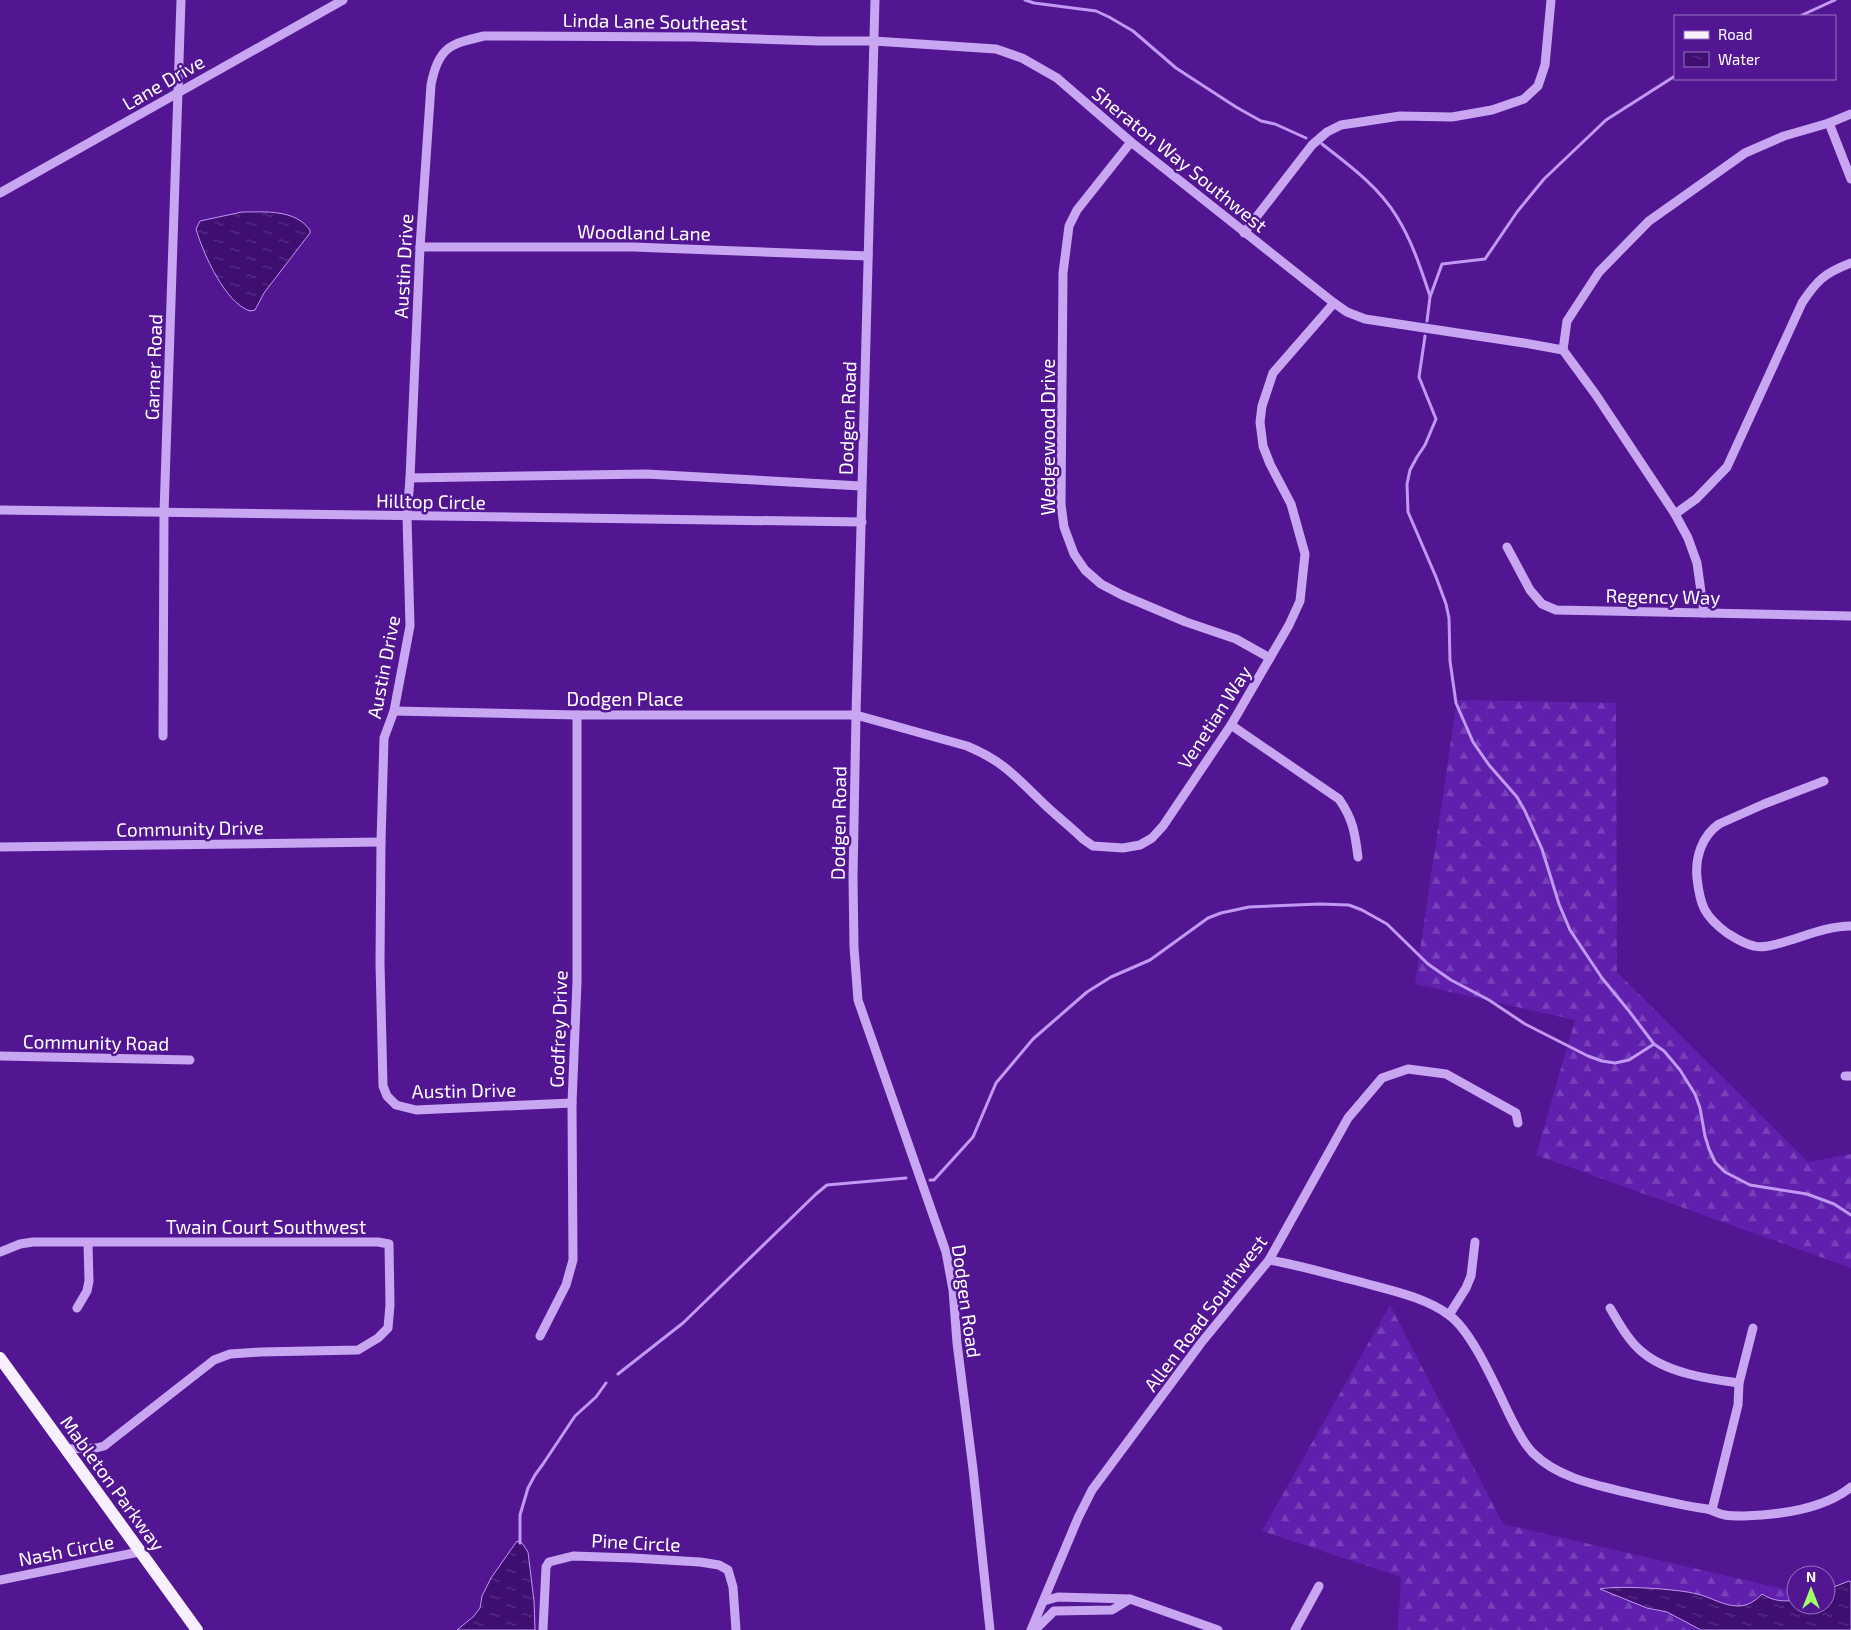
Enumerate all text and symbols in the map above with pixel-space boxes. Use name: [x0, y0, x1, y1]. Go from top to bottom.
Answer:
street label: Linda Lane Southeast: [562, 8, 748, 34]
legend: [1674, 15, 1836, 80]
text: Road: [1718, 25, 1753, 43]
street label: Lane Drive: [118, 49, 208, 115]
text: Water: [1718, 50, 1760, 68]
street label: Sheraton Way Southwest: [1088, 81, 1272, 237]
street label: Austin Drive: [389, 213, 417, 319]
street label: Woodland Lane: [577, 219, 711, 245]
street label: Garner Road: [140, 313, 166, 421]
street label: Wedgewood Drive: [1036, 359, 1059, 515]
street label: Dodgen Road: [834, 361, 860, 475]
street label: Hilltop Circle: [376, 489, 486, 513]
street label: Regency Way: [1605, 583, 1721, 609]
street label: Austin Drive: [362, 613, 404, 721]
street label: Venetian Way: [1172, 661, 1256, 773]
street label: Dodgen Place: [567, 687, 683, 710]
street label: Dodgen Road: [826, 766, 850, 880]
street label: Community Drive: [116, 815, 264, 841]
street label: Godfrey Drive: [544, 970, 572, 1088]
street label: Community Road: [23, 1029, 169, 1055]
street label: Austin Drive: [411, 1078, 517, 1102]
street label: Twain Court Southwest: [166, 1215, 366, 1238]
street label: Allen Road Southwest: [1139, 1230, 1271, 1396]
street label: Dodgen Road: [948, 1243, 986, 1359]
street label: Mableton Parkway: [56, 1411, 170, 1555]
street label: Pine Circle: [591, 1528, 681, 1556]
street label: Nash Circle: [16, 1529, 116, 1571]
north arrow: [1786, 1565, 1836, 1615]
text: N: [1806, 1568, 1816, 1585]

